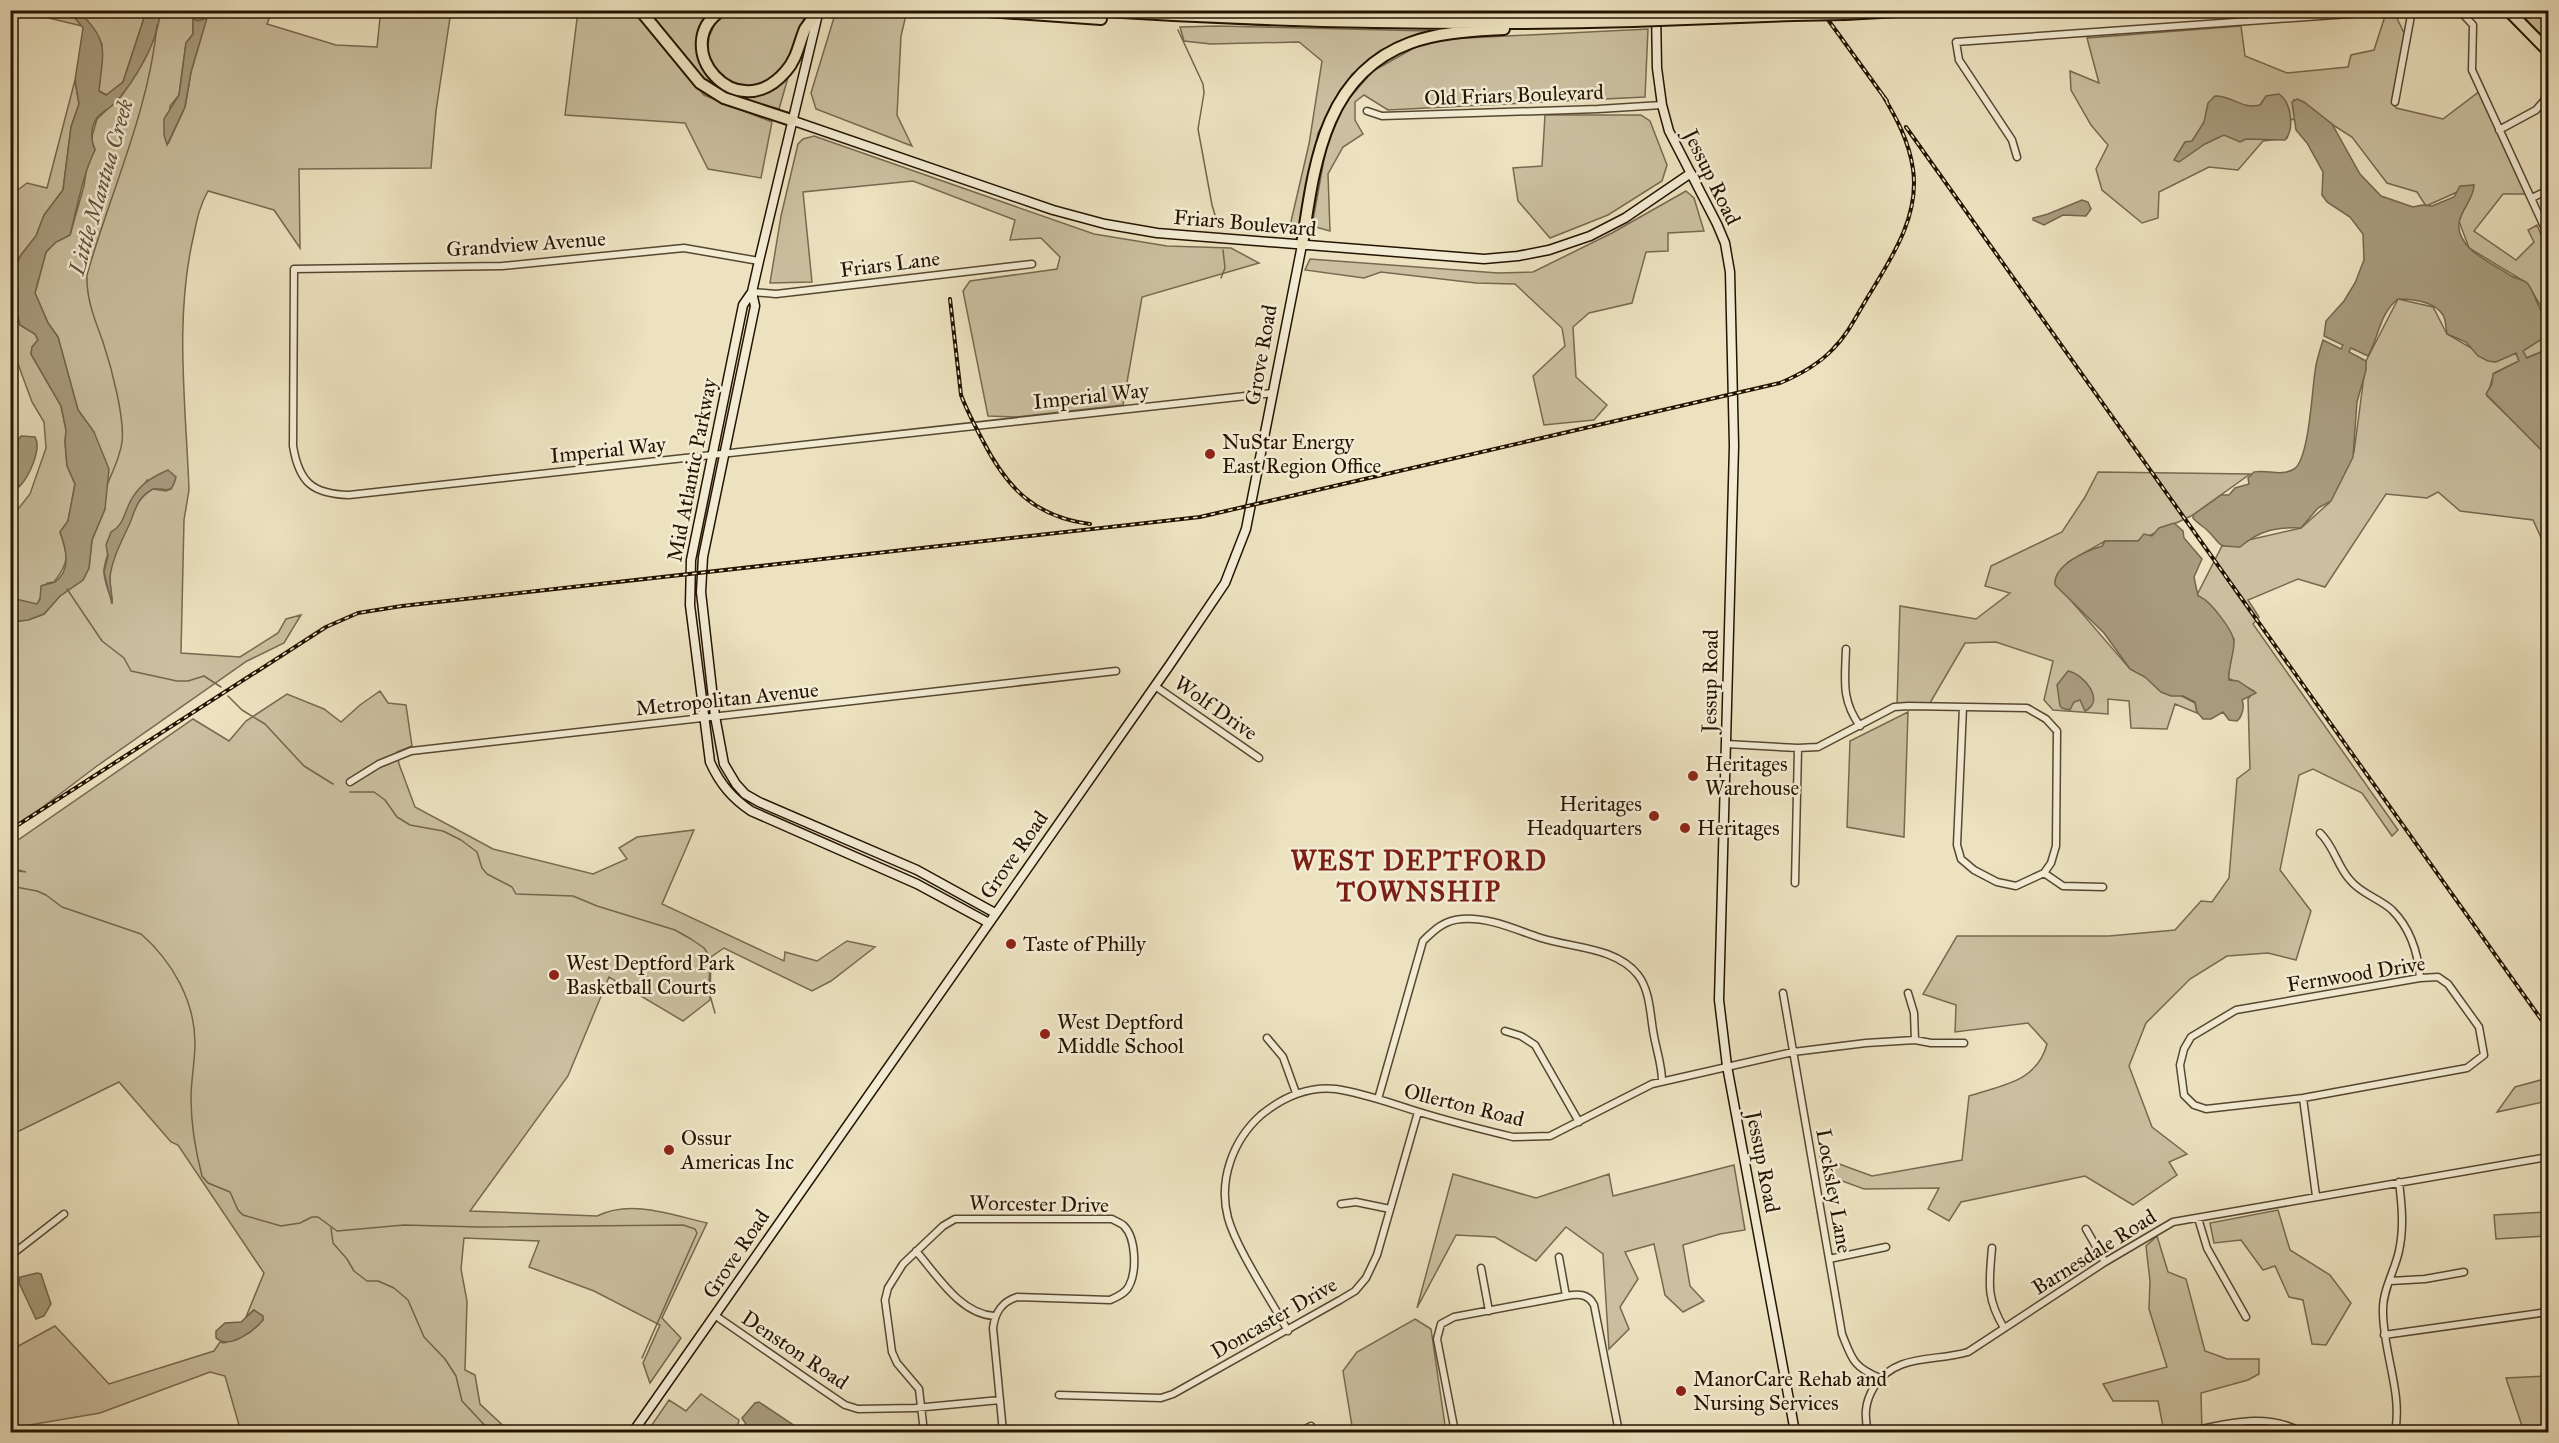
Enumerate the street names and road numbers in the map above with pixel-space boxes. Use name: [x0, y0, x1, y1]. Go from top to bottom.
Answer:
street label: Old Friars Boulevard: [1424, 79, 1605, 111]
street label: Jessup Road: [1677, 123, 1746, 229]
street label: Friars Boulevard: [1173, 204, 1318, 242]
street label: Grandview Avenue: [445, 225, 607, 263]
street label: Friars Lane: [839, 245, 942, 283]
street label: Grove Road: [1239, 302, 1283, 407]
street label: Mid Atlantic Parkway: [661, 375, 723, 564]
street label: Imperial Way: [1032, 377, 1151, 415]
street label: Imperial Way: [549, 431, 668, 469]
street label: Jessup Road: [1696, 629, 1724, 735]
street label: Wolf Drive: [1169, 670, 1263, 746]
street label: Metropolitan Avenue: [634, 676, 820, 722]
street label: Grove Road: [974, 806, 1054, 904]
street label: Fernwood Drive: [2285, 950, 2427, 998]
street label: Ollerton Road: [1401, 1078, 1527, 1133]
street label: Jessup Road: [1740, 1107, 1786, 1216]
street label: Locksley Lane: [1810, 1127, 1858, 1255]
street label: Worcester Drive: [969, 1190, 1109, 1218]
street label: Barnesdale Road: [2027, 1203, 2161, 1300]
street label: Grove Road: [697, 1204, 775, 1303]
street label: Doncaster Drive: [1206, 1271, 1342, 1365]
street label: Denston Road: [737, 1305, 854, 1395]

